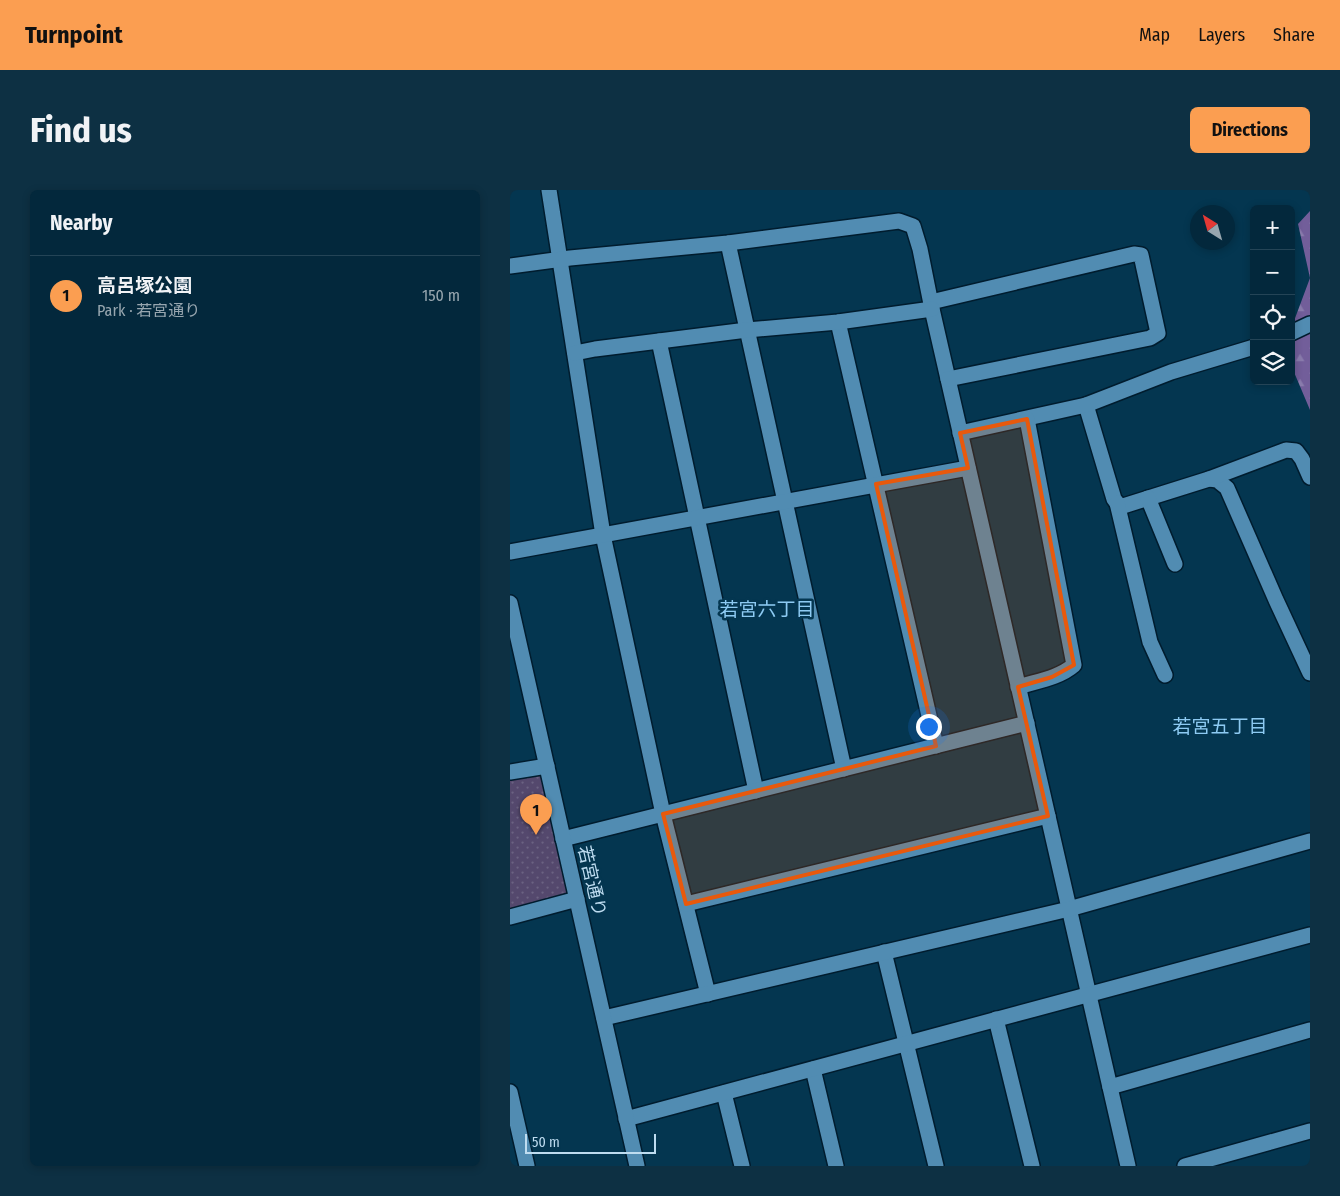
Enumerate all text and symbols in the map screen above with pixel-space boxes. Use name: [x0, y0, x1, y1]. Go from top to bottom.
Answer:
text: Turnpoint: [25, 21, 123, 49]
text: Map: [1139, 24, 1170, 46]
text: Layers: [1198, 24, 1245, 46]
text: Share: [1273, 24, 1315, 46]
button: Directions: [1190, 107, 1310, 153]
text: Find us: [30, 109, 132, 151]
north arrow: [1190, 205, 1235, 250]
map controls: [1250, 205, 1295, 385]
button: +: [1250, 205, 1295, 250]
text: Nearby: [50, 210, 112, 236]
button: −: [1250, 250, 1295, 295]
text: 高呂塚公園: [97, 274, 192, 297]
text: 1: [63, 286, 69, 305]
text: 150 m: [422, 286, 460, 305]
button: locate: [1250, 295, 1295, 340]
text: Park · 若宮通り: [97, 301, 200, 320]
button: layers: [1250, 340, 1295, 385]
district label: 若宮六丁目: [719, 598, 815, 621]
your location: [916, 714, 942, 740]
district label: 若宮五丁目: [1172, 715, 1268, 738]
pin: 1: [520, 794, 552, 835]
street label: 若宮通り: [573, 843, 611, 919]
scale bar: [525, 1131, 656, 1154]
text: 50 m: [532, 1134, 560, 1151]

